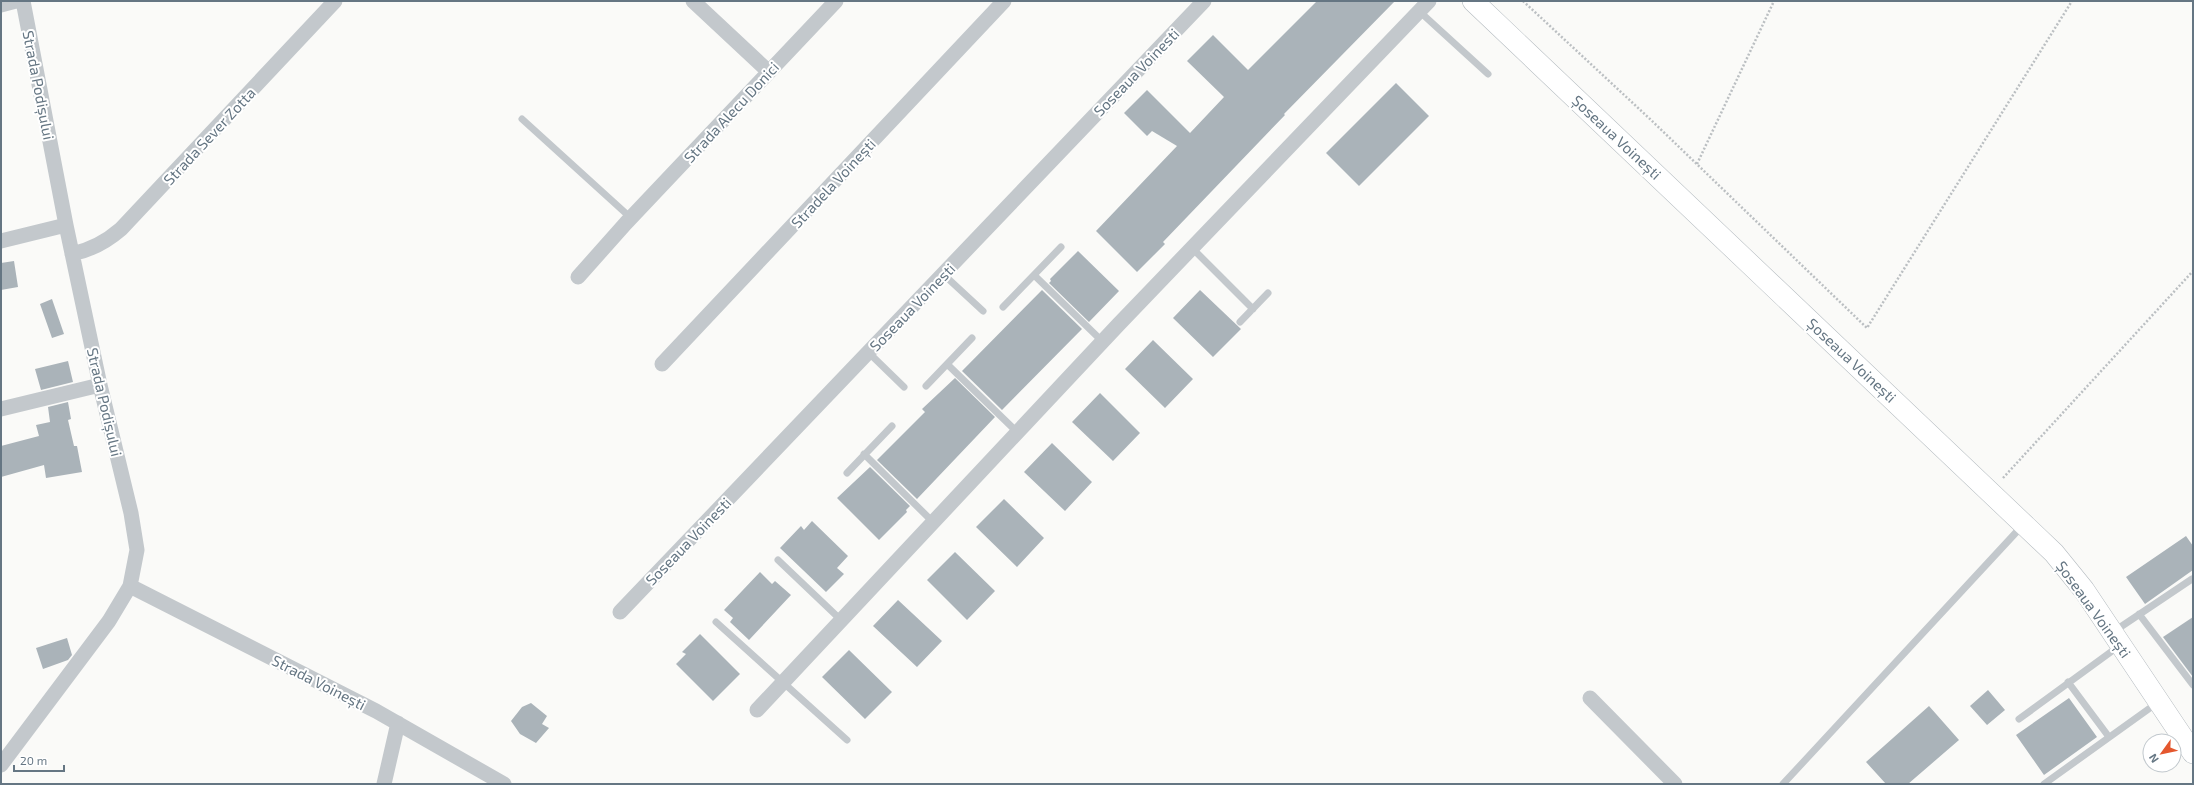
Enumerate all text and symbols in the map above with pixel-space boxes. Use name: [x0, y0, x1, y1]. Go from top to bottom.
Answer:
street label: Soseaua Voinesti: [1089, 24, 1183, 120]
street label: Strada Podișului: [18, 29, 58, 142]
street label: Strada Alecu Donici: [680, 58, 782, 166]
street label: Strada Sever Zotta: [159, 84, 259, 188]
street label: Șoseaua Voinești: [1567, 91, 1665, 184]
street label: Stradela Voinești: [787, 135, 880, 233]
street label: Soseaua Voinesti: [865, 259, 959, 355]
street label: Șoseaua Voinești: [1802, 314, 1900, 407]
street label: Strada Podișului: [82, 346, 126, 459]
street label: Soseaua Voinesti: [641, 493, 735, 589]
street label: Șoseaua Voinești: [2051, 557, 2135, 662]
street label: Strada Voinești: [268, 651, 369, 715]
north arrow: [2142, 733, 2182, 773]
scale bar: [14, 747, 64, 773]
text: N: [2146, 752, 2161, 766]
text: 20 m: [20, 753, 47, 767]

